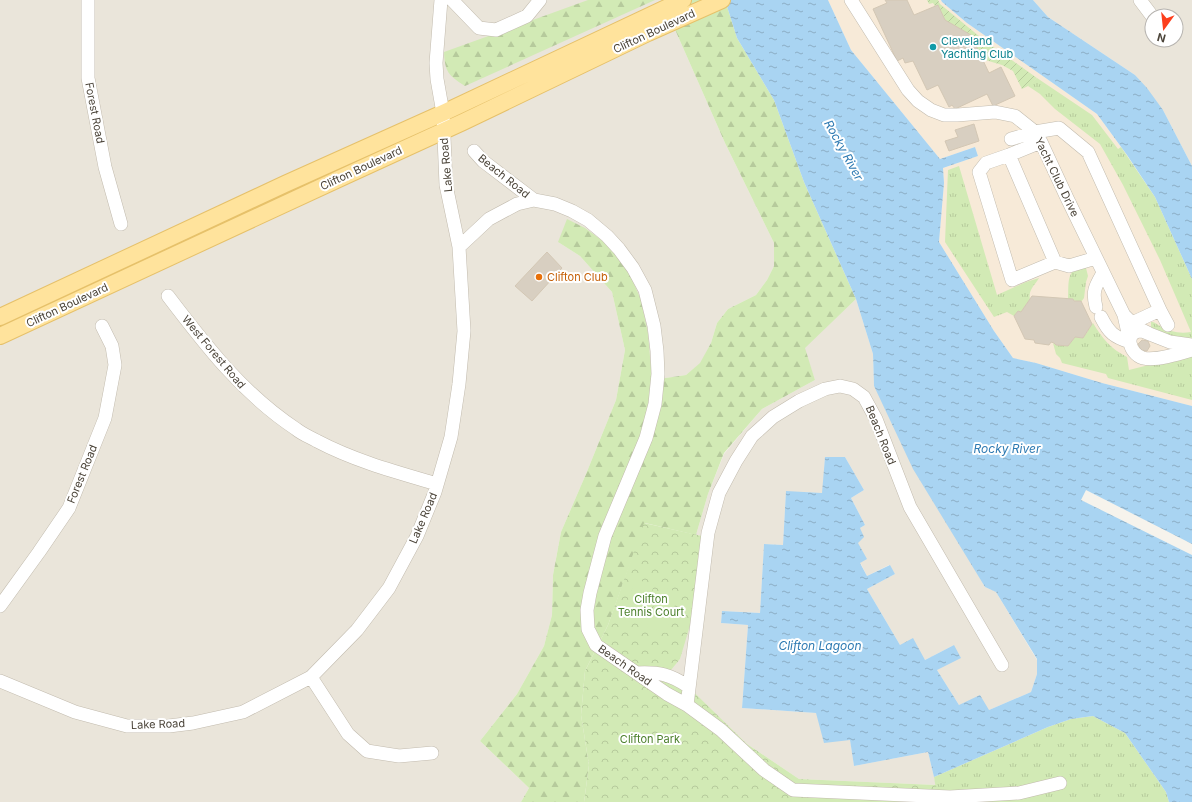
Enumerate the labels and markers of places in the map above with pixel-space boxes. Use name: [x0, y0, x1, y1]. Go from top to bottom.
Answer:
place label: Cleveland Yachting Club: [941, 34, 1013, 61]
marker: Cleveland Yachting Club: [928, 42, 938, 52]
place label: Clifton Club: [547, 270, 608, 284]
marker: Clifton Club: [534, 272, 544, 282]

